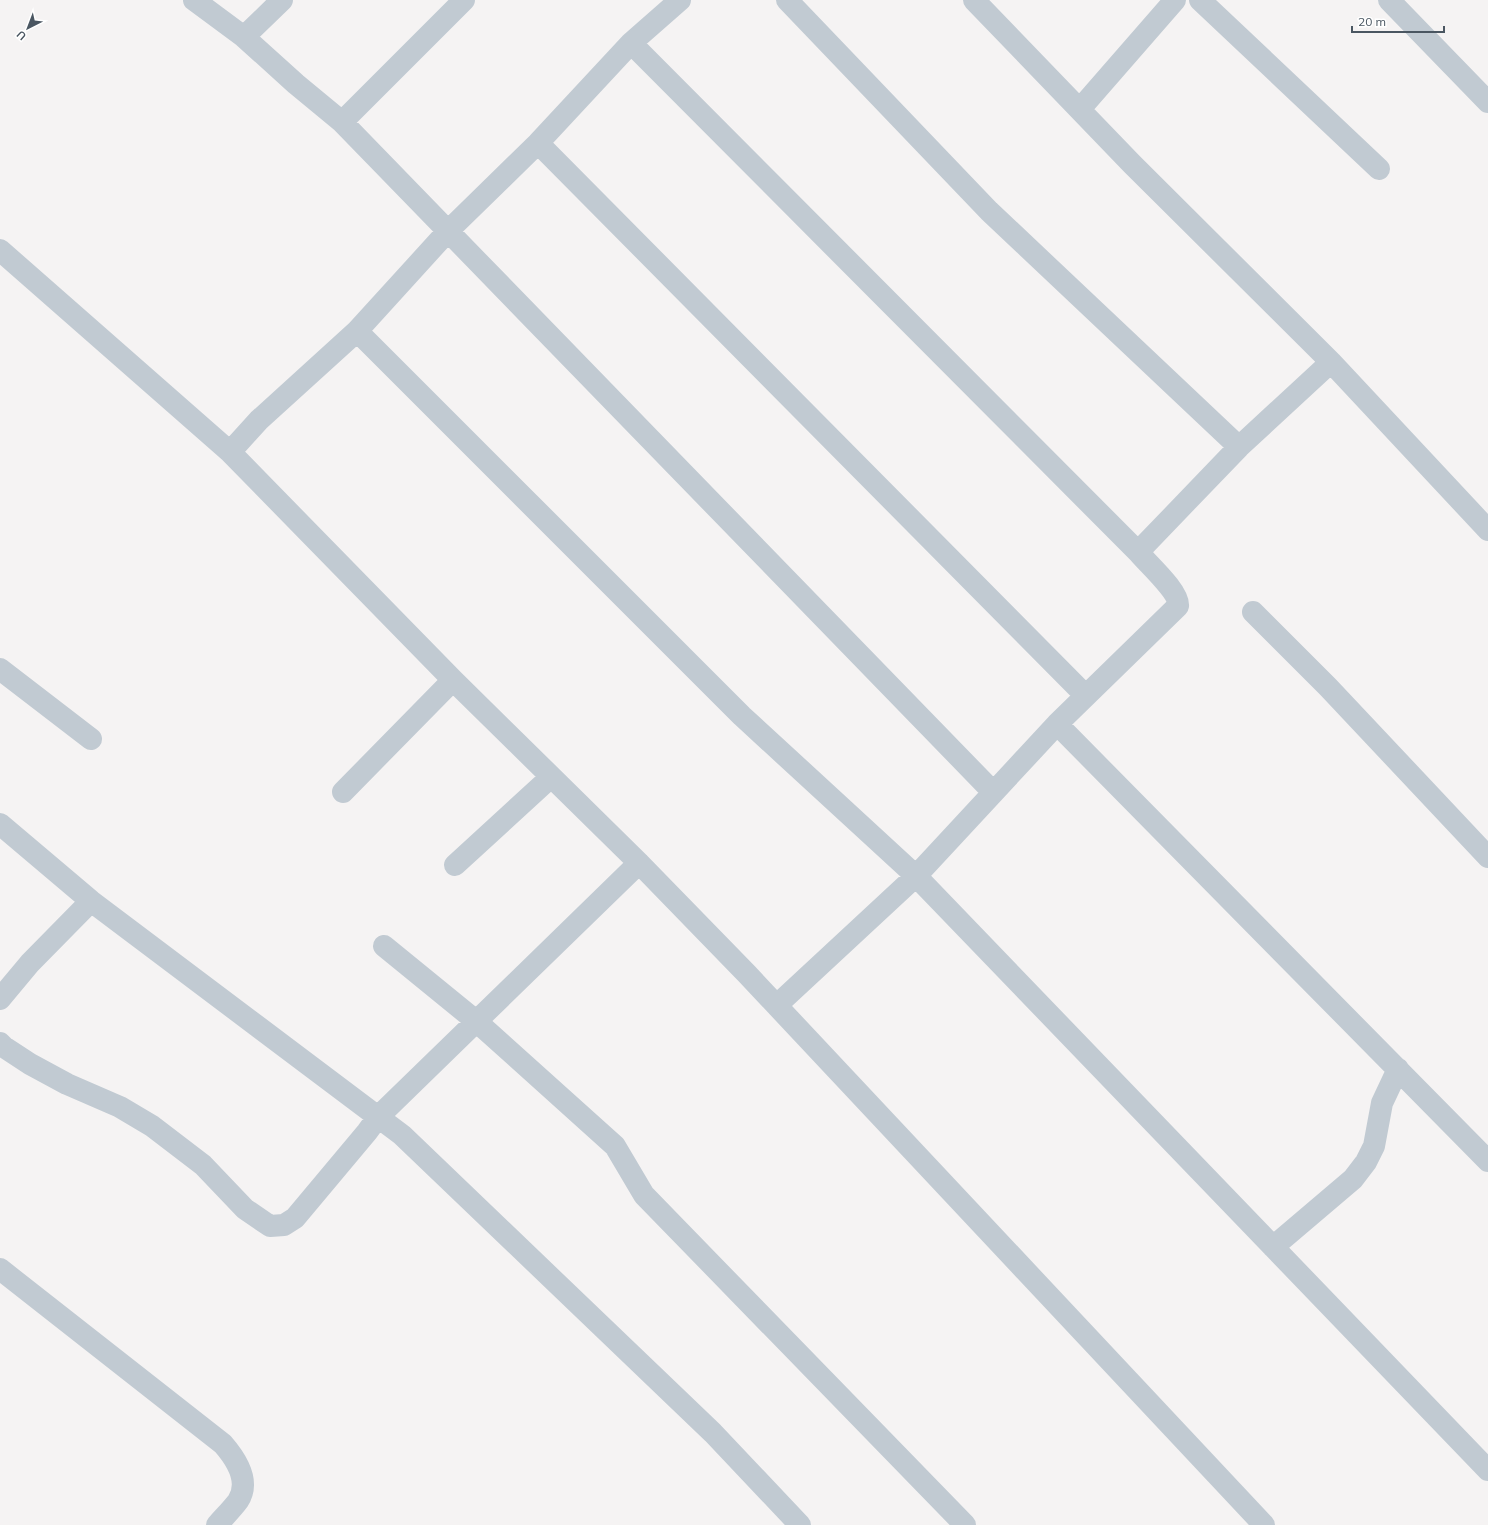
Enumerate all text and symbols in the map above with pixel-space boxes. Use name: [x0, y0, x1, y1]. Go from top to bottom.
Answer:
north arrow: [8, 8, 48, 48]
scale bar: [1352, 8, 1444, 34]
text: 20 m: [1358, 14, 1386, 29]
text: U: [14, 28, 29, 43]

